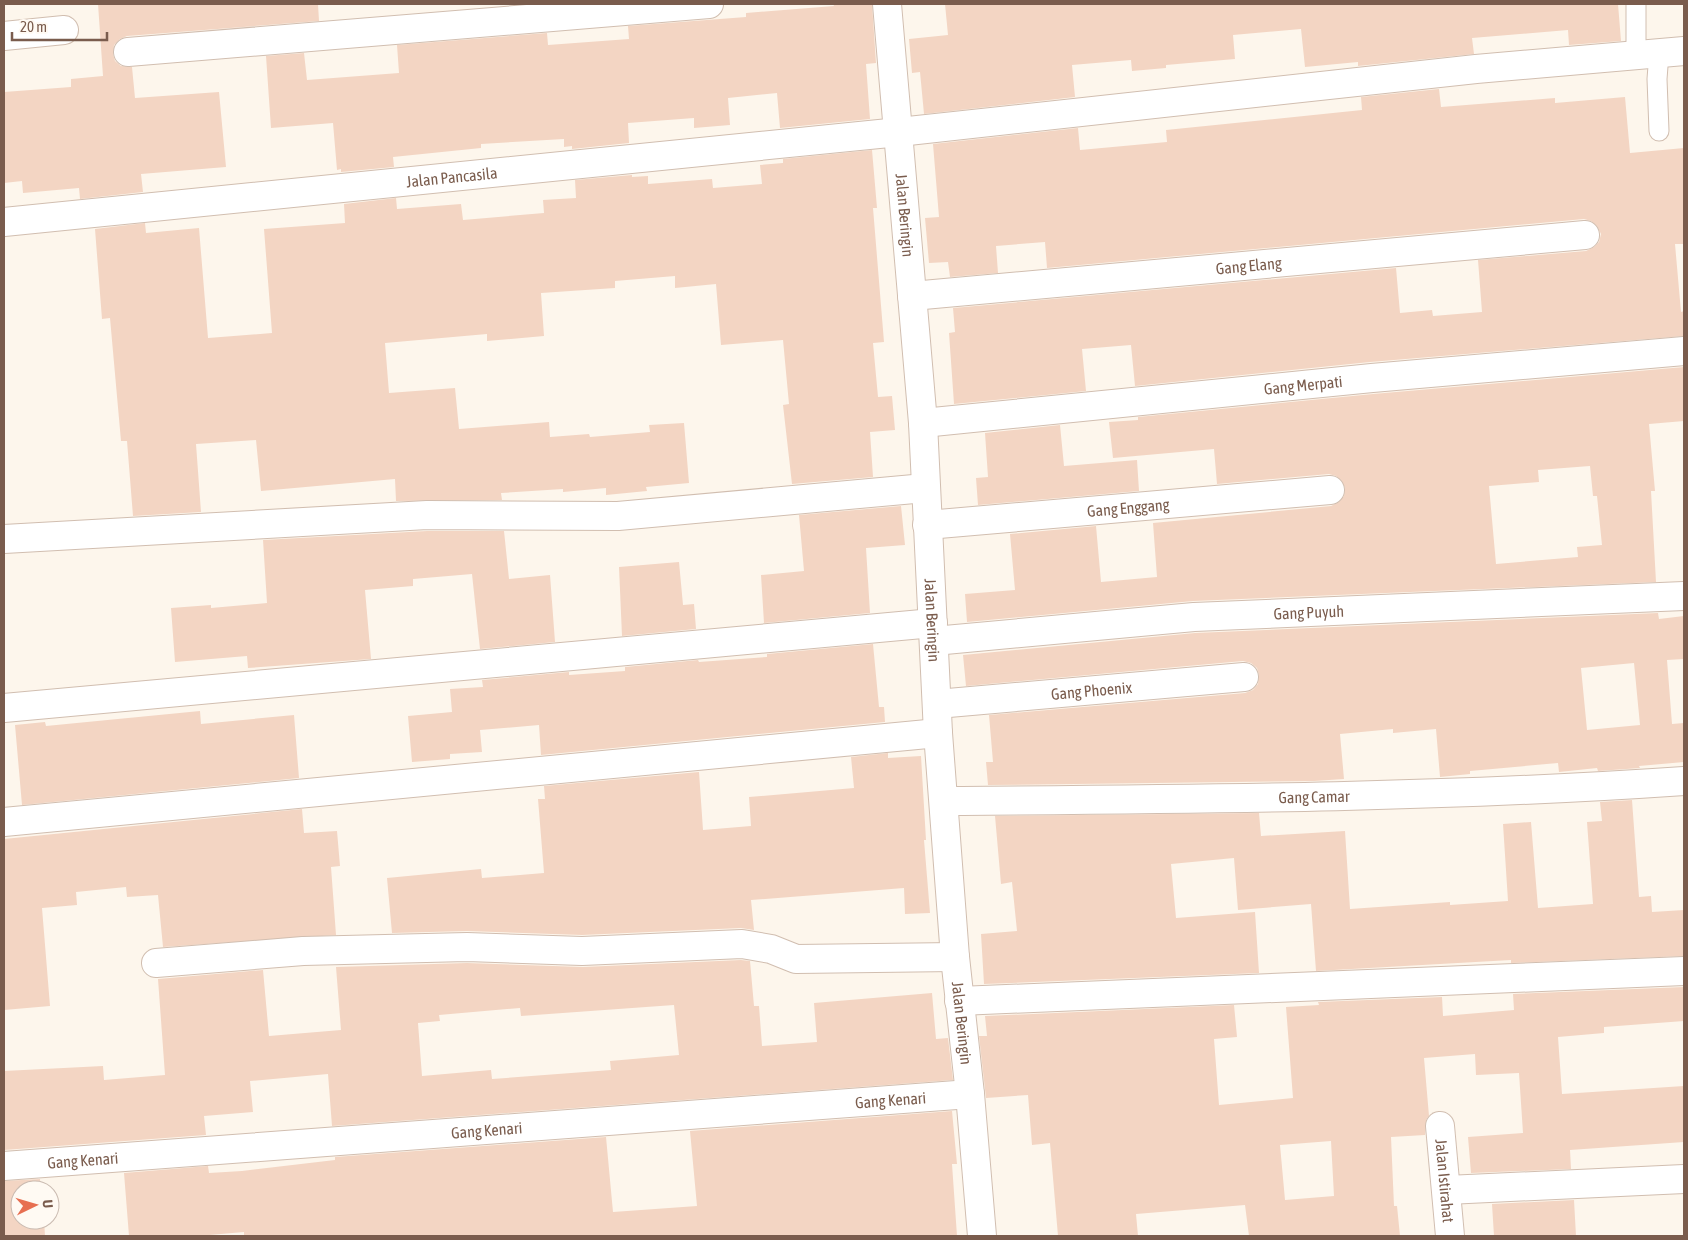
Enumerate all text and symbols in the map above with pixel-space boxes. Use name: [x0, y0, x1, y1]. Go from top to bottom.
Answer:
scale bar: [12, 10, 108, 42]
text: 20 m: [20, 18, 47, 35]
street label: Jalan Pancasila: [405, 163, 498, 191]
street label: Jalan Beringin: [893, 173, 918, 258]
street label: Gang Elang: [1215, 254, 1282, 277]
street label: Gang Merpati: [1263, 372, 1343, 398]
street label: Gang Enggang: [1086, 495, 1170, 520]
street label: Jalan Beringin: [922, 578, 944, 662]
street label: Gang Puyuh: [1273, 602, 1344, 623]
street label: Gang Phoenix: [1050, 678, 1133, 703]
street label: Gang Camar: [1278, 787, 1350, 807]
street label: Jalan Beringin: [949, 981, 976, 1066]
street label: Gang Kenari: [854, 1088, 927, 1112]
street label: Gang Kenari: [450, 1118, 523, 1142]
street label: Jalan Istirahat: [1432, 1138, 1458, 1224]
street label: Gang Kenari: [47, 1149, 119, 1172]
north arrow: [10, 1180, 60, 1230]
text: U: [40, 1199, 56, 1209]

